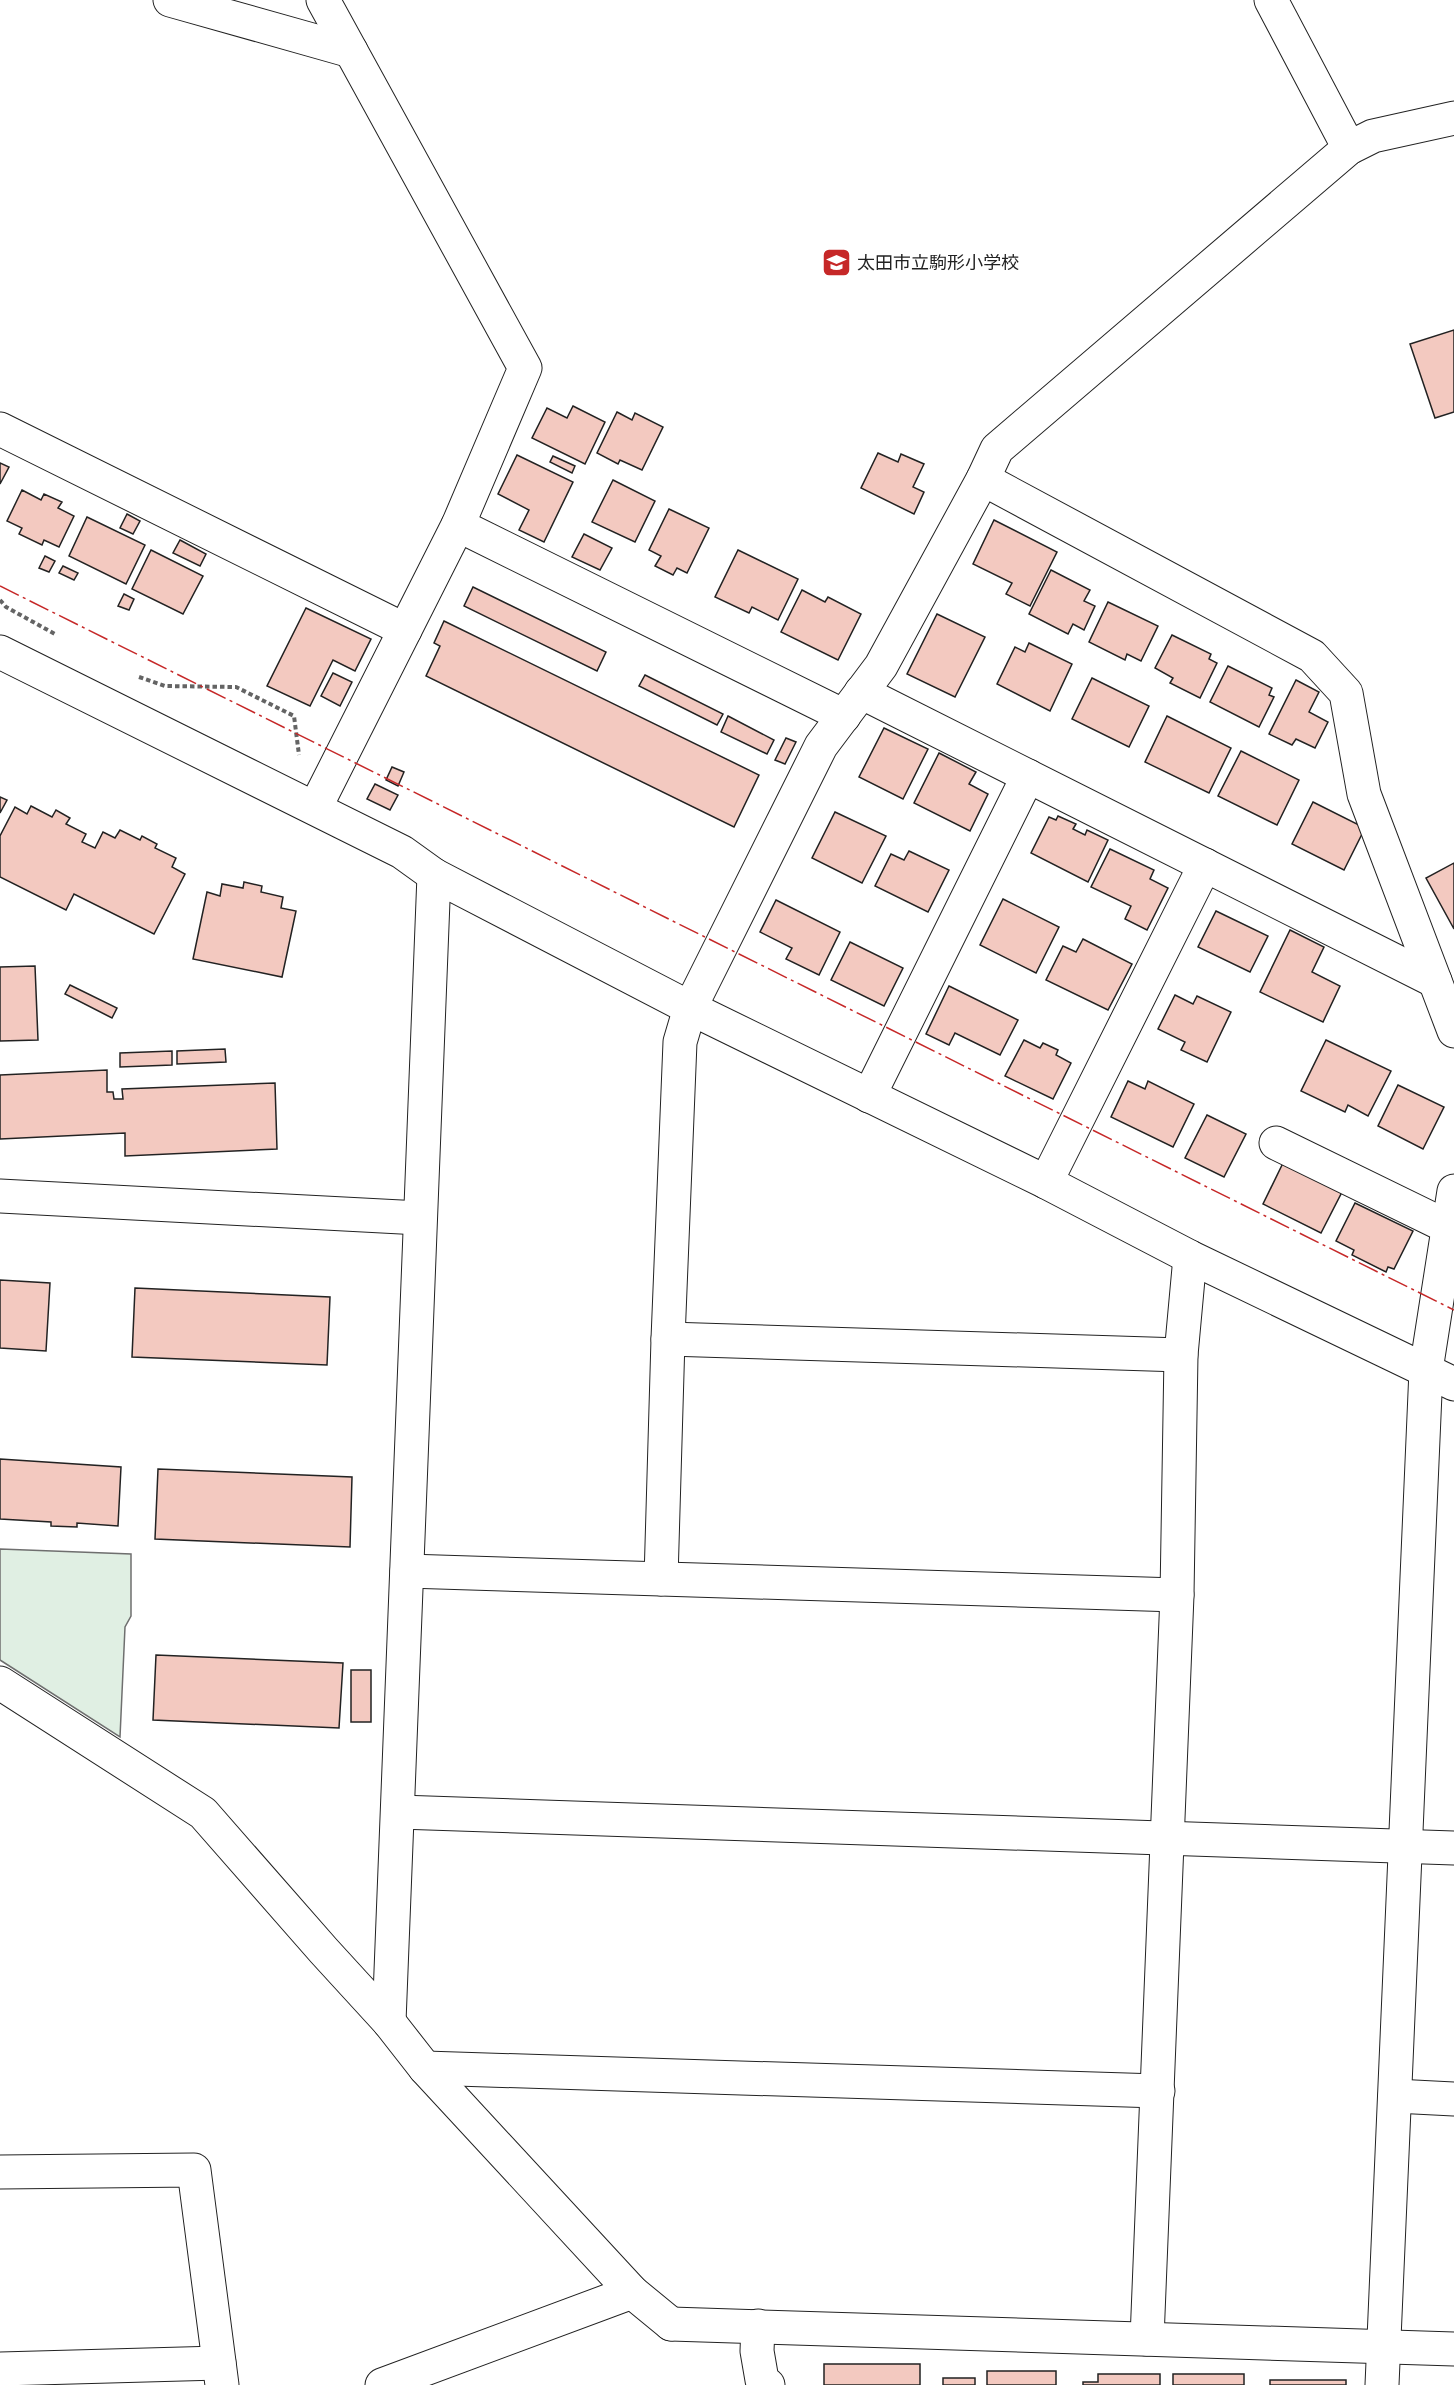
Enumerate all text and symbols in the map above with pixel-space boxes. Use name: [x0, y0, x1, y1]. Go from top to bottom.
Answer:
school or university icon: 太田市立駒形小学校: [820, 247, 852, 279]
place label: 太田市立駒形小学校: [857, 252, 1019, 272]

